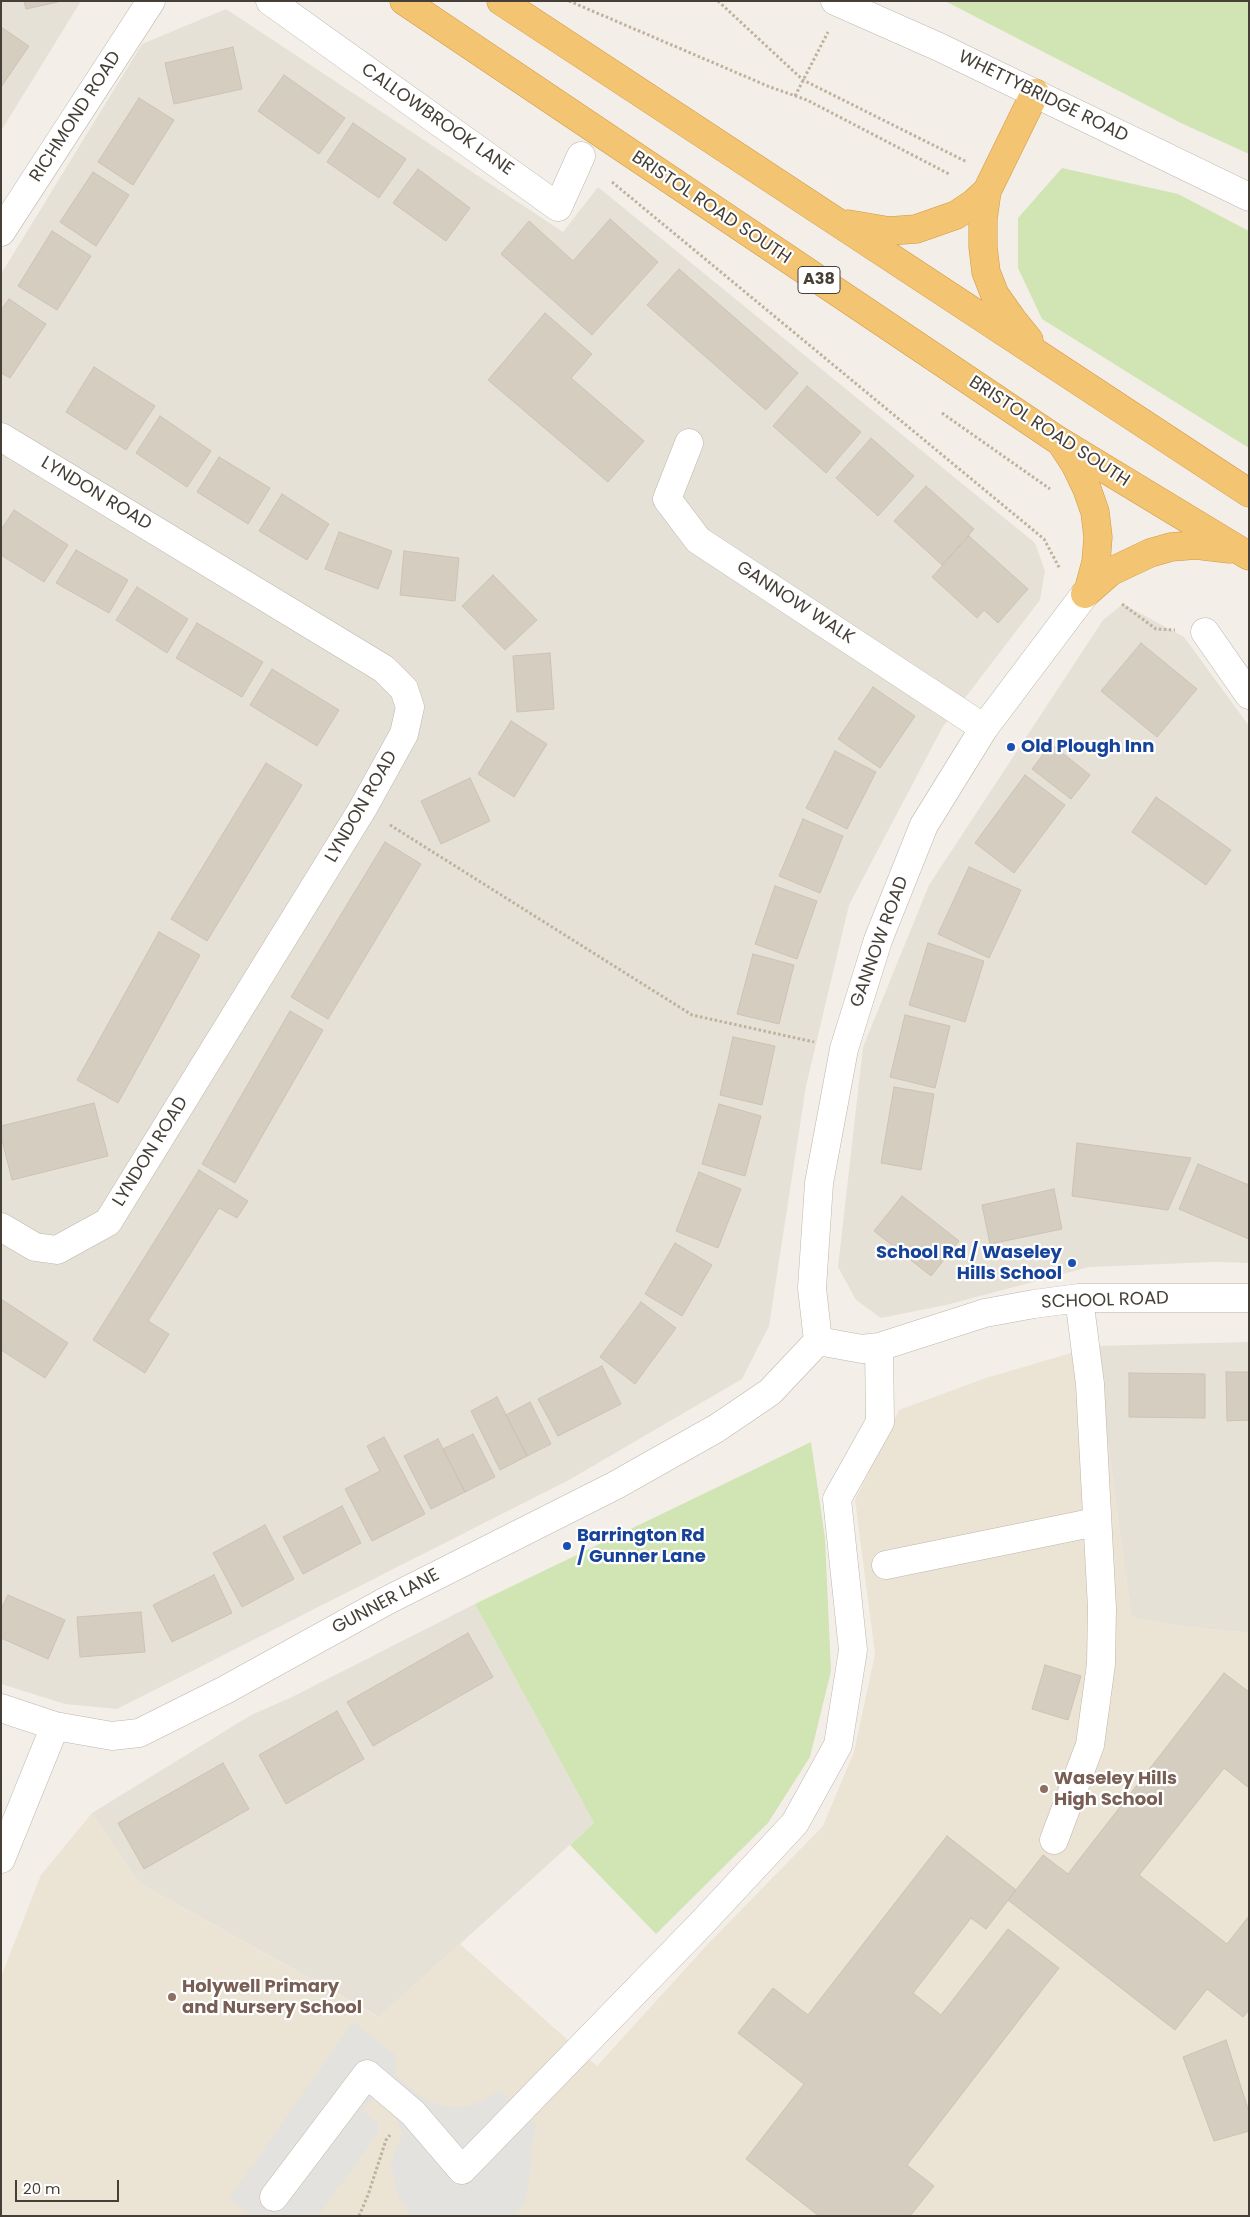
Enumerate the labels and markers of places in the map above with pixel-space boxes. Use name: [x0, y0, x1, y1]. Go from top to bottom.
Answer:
place label: Old Plough Inn: [1021, 736, 1154, 758]
marker: Old Plough Inn: [1005, 741, 1017, 753]
place label: School Rd / Waseley Hills School: [876, 1242, 1062, 1284]
marker: School Rd / Waseley Hills School: [1066, 1257, 1078, 1269]
place label: Barrington Rd / Gunner Lane: [577, 1525, 706, 1568]
marker: Barrington Rd / Gunner Lane: [561, 1540, 573, 1552]
place label: Waseley Hills High School: [1054, 1768, 1177, 1810]
marker: Waseley Hills High School: [1038, 1783, 1050, 1795]
place label: Holywell Primary and Nursery School: [182, 1976, 362, 2018]
marker: Holywell Primary and Nursery School: [166, 1991, 178, 2003]

